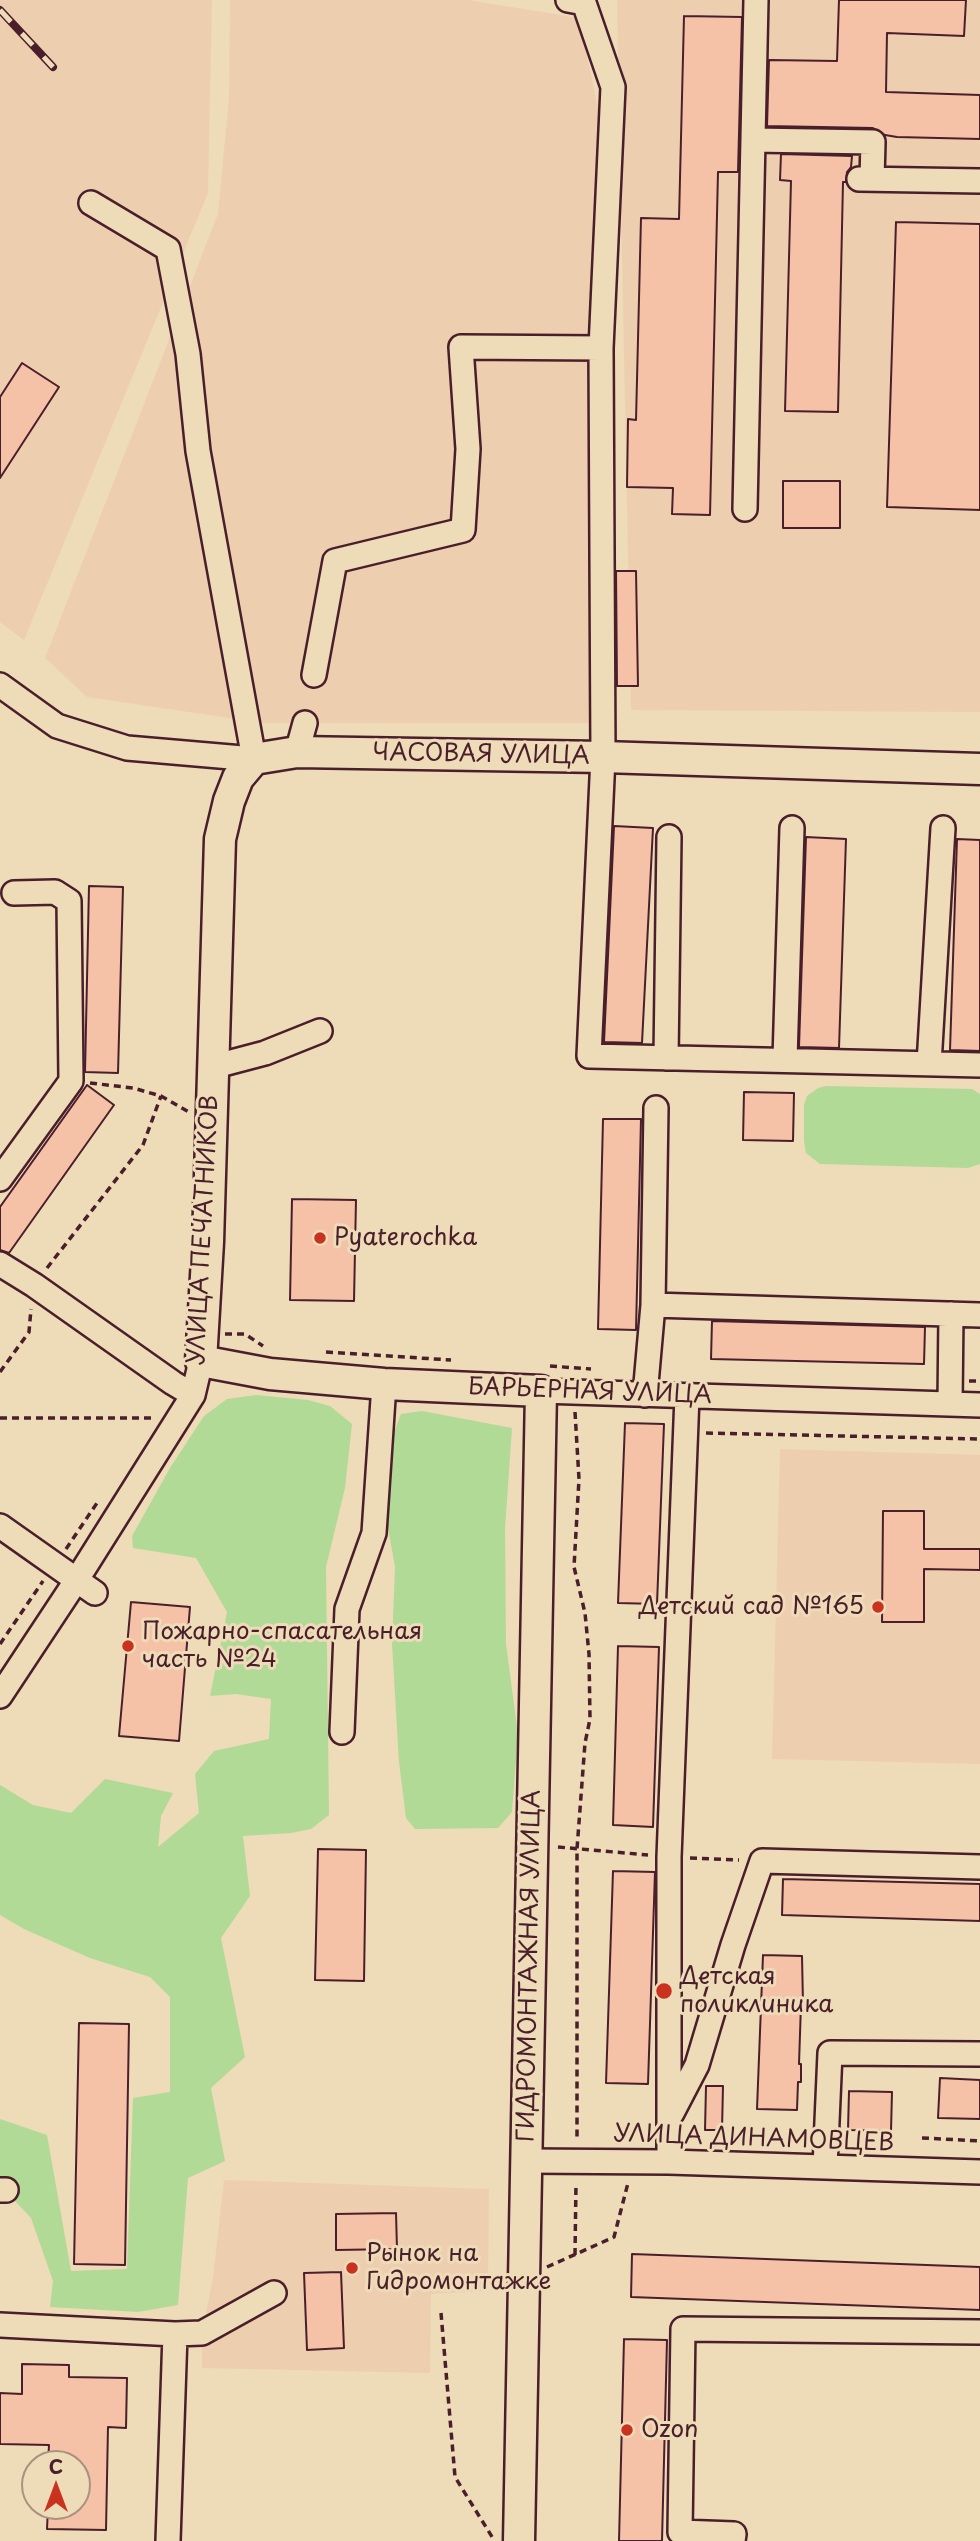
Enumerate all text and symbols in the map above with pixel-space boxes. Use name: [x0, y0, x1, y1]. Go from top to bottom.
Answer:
street label: ЧАСОВАЯ УЛИЦА: [372, 739, 590, 771]
street label: УЛИЦА ПЕЧАТНИКОВ: [183, 1094, 225, 1366]
place label: Pyaterochka: [334, 1224, 477, 1252]
marker: Pyaterochka: [312, 1230, 328, 1246]
street label: БАРЬЕРНАЯ УЛИЦА: [468, 1373, 712, 1411]
place label: Детский сад №165: [639, 1593, 864, 1621]
marker: Детский сад №165: [870, 1599, 886, 1615]
place label: Пожарно-спасательная часть №24: [142, 1618, 422, 1674]
marker: Пожарно-спасательная часть №24: [120, 1638, 136, 1654]
street label: ГИДРОМОНТАЖНАЯ УЛИЦА: [513, 1790, 547, 2142]
place label: Детская поликлиника: [680, 1963, 833, 2019]
marker: Детская поликлиника: [654, 1981, 674, 2001]
street label: УЛИЦА ДИНАМОВЦЕВ: [613, 2120, 895, 2158]
place label: Рынок на Гидромонтажке: [366, 2240, 551, 2296]
marker: Рынок на Гидромонтажке: [344, 2260, 360, 2276]
place label: Ozon: [641, 2416, 698, 2444]
marker: Ozon: [619, 2422, 635, 2438]
north arrow: [21, 2450, 91, 2520]
text: С: [49, 2452, 63, 2480]

